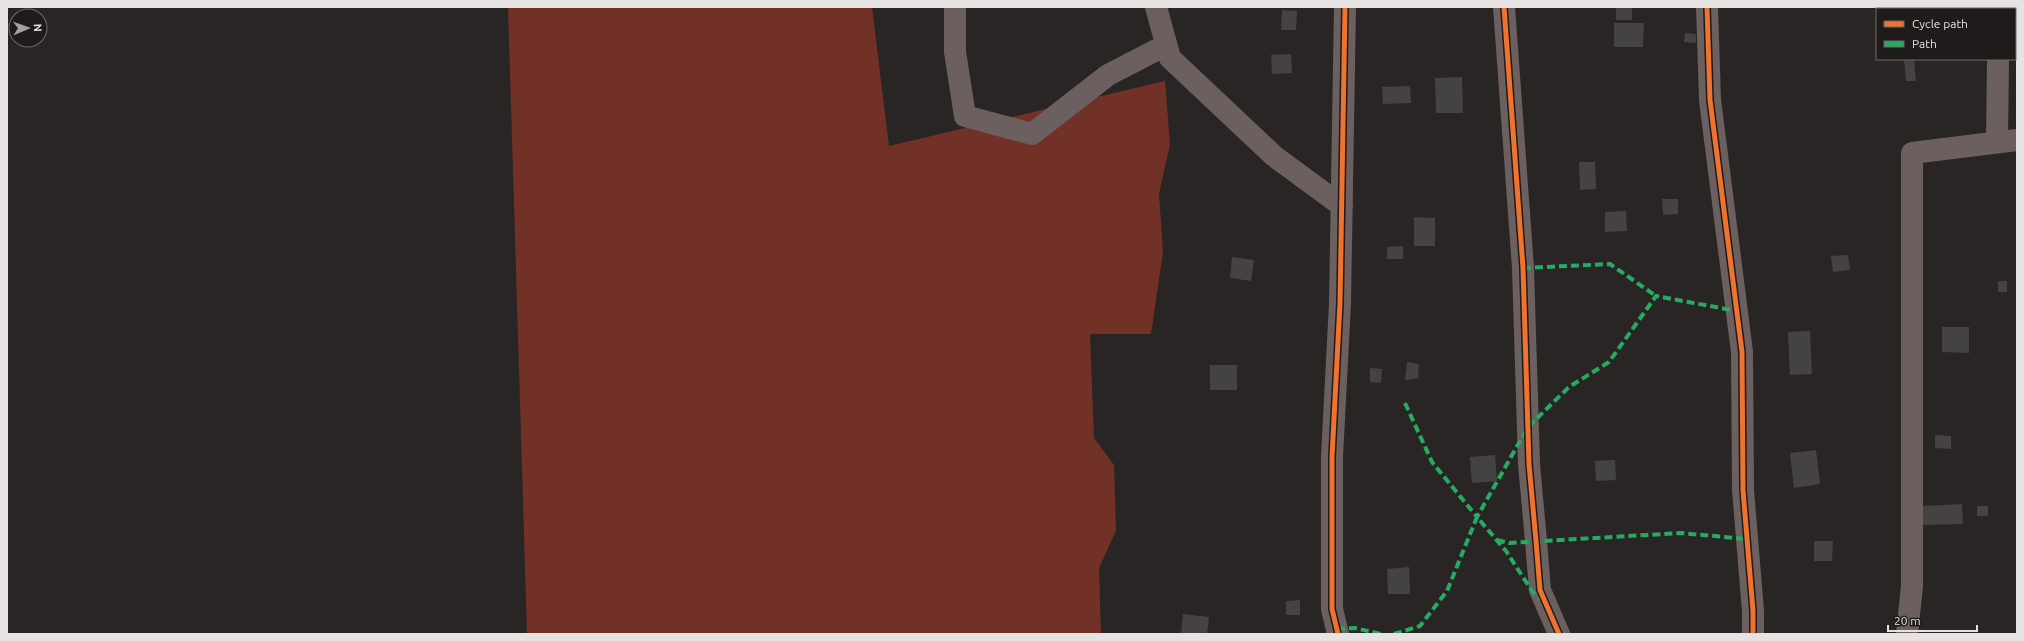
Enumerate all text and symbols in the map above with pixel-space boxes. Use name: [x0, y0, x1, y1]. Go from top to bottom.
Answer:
north arrow: [8, 8, 48, 48]
legend: [1876, 8, 2016, 60]
text: Cycle path: [1912, 17, 1968, 30]
text: N: [32, 23, 44, 32]
text: Path: [1912, 37, 1937, 50]
scale bar: [1888, 607, 1977, 633]
text: 20 m: [1894, 614, 1921, 627]

